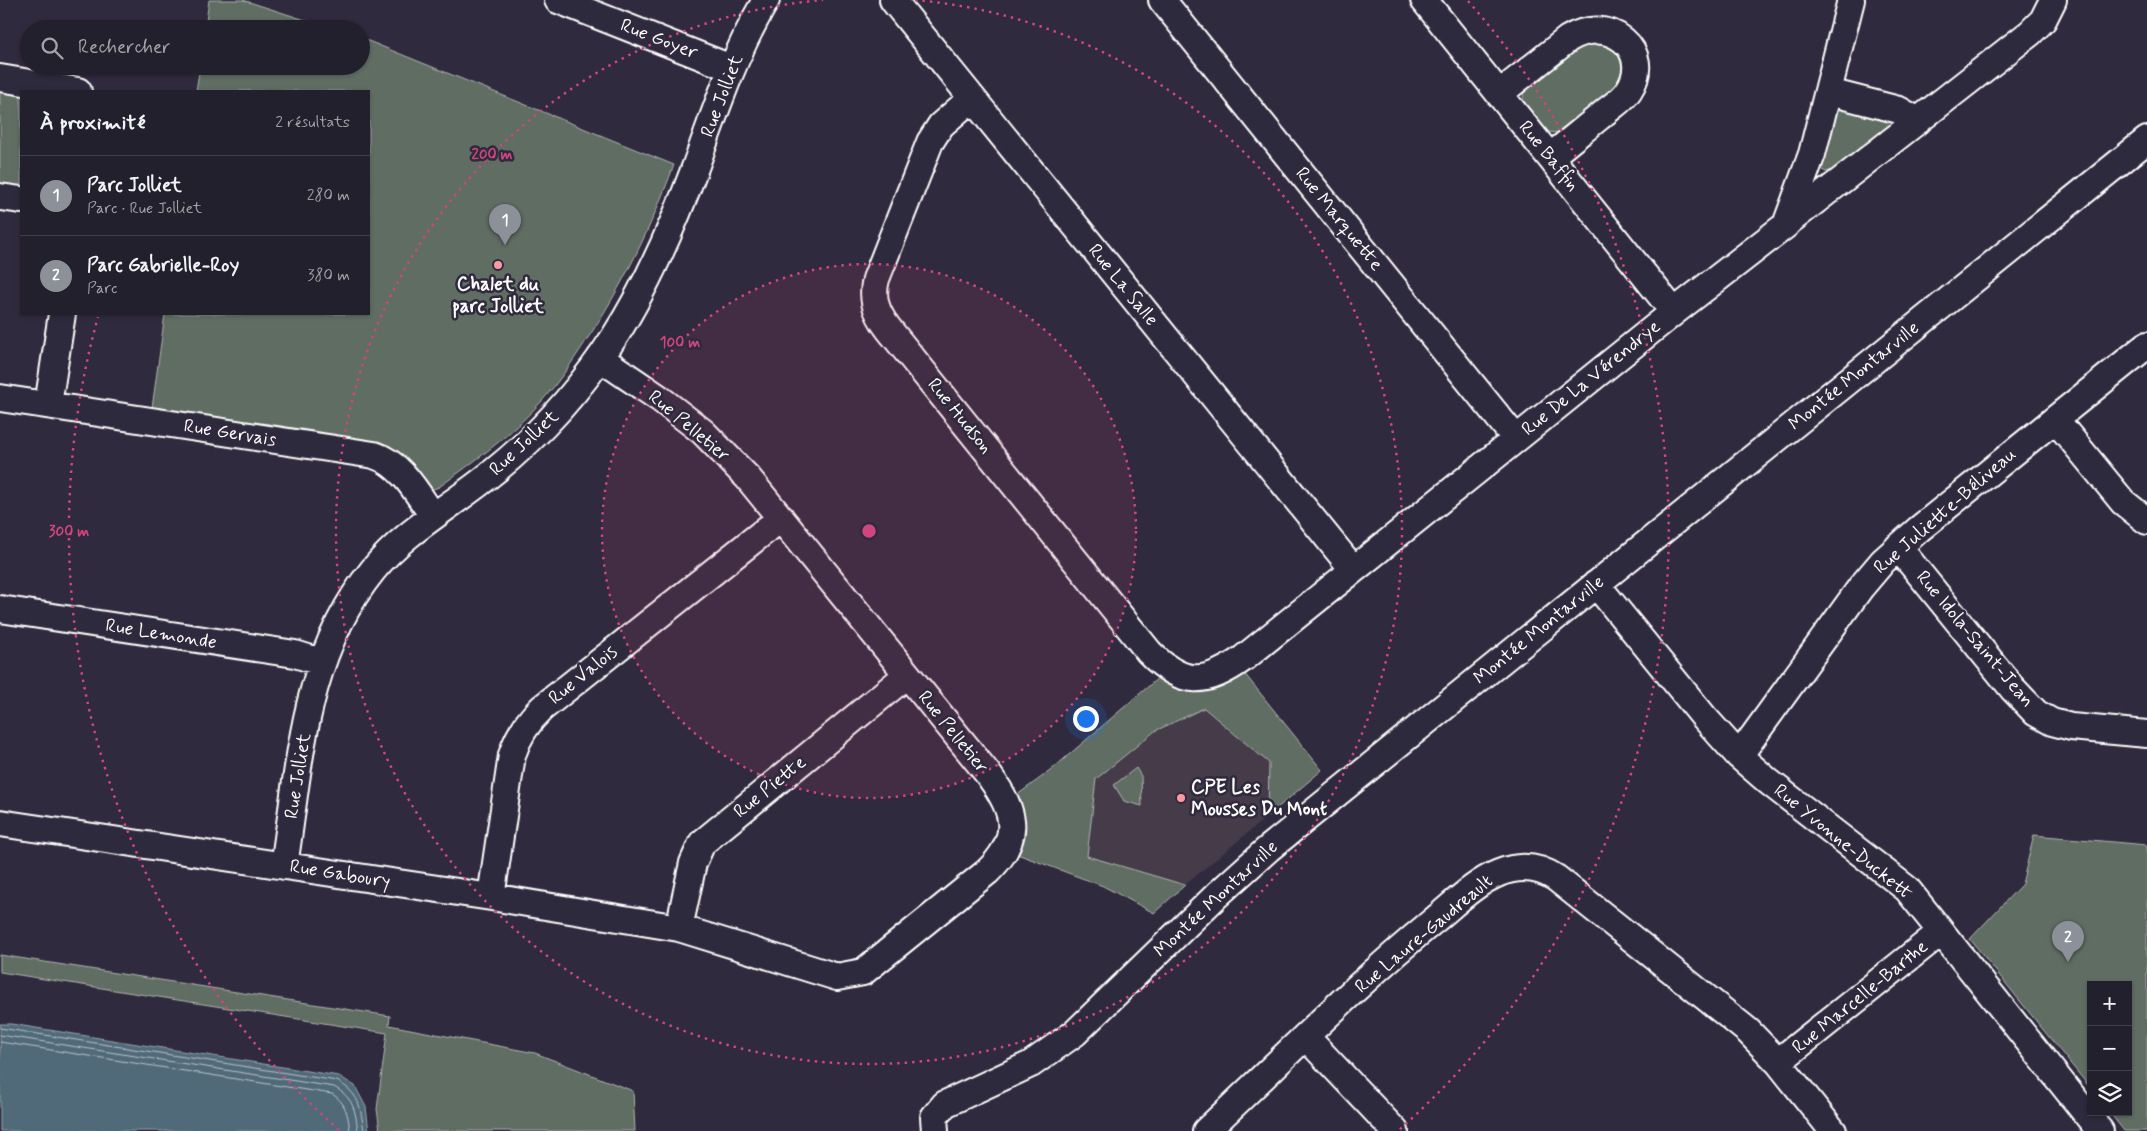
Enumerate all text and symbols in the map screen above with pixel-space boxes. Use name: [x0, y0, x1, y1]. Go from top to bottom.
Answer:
street label: Rue Goyer: [617, 13, 701, 65]
search box: [20, 20, 370, 75]
icon: search: [38, 34, 66, 62]
text: Rechercher: [78, 35, 170, 60]
street label: Rue Jolliet: [695, 51, 749, 141]
text: À proximité: [40, 109, 146, 137]
text: 2 résultats: [275, 112, 350, 133]
street label: Rue Baffin: [1513, 115, 1585, 197]
text: 200 m: [472, 145, 513, 165]
street label: Rue Marquette: [1289, 162, 1389, 276]
text: Parc Jolliet: [87, 173, 182, 198]
text: 1: [52, 185, 60, 206]
text: 280 m: [307, 185, 350, 206]
text: Parc · Rue Jolliet: [87, 198, 202, 219]
pin: 1: [489, 204, 521, 245]
street label: Rue La Salle: [1082, 239, 1164, 331]
text: Parc Gabrielle-Roy: [87, 253, 239, 278]
marker: Chalet du parc Jolliet: [492, 259, 504, 271]
text: 2: [52, 265, 60, 286]
text: 380 m: [307, 265, 350, 286]
place label: Chalet du parc Jolliet: [452, 272, 545, 319]
text: Parc: [87, 278, 117, 299]
street label: Rue De La Vérendrye: [1516, 314, 1666, 442]
street label: Montée Montarville: [1783, 316, 1925, 436]
text: 100 m: [660, 333, 700, 353]
street label: Rue Hudson: [922, 373, 998, 459]
street label: Rue Pelletier: [643, 384, 735, 468]
street label: Rue Jolliet: [484, 404, 564, 482]
street label: Rue Gervais: [182, 413, 279, 453]
street label: Rue Juliette-Béliveau: [1869, 442, 2021, 580]
text: 300 m: [49, 522, 89, 542]
centre of rings: [860, 522, 878, 540]
street label: Rue Idola-Saint-Jean: [1910, 565, 2040, 713]
street label: Montée Montarville: [1468, 570, 1610, 690]
street label: Rue Lemonde: [104, 613, 218, 655]
street label: Rue Valois: [543, 640, 623, 710]
street label: Rue Pelletier: [912, 685, 994, 779]
your location: [1073, 706, 1099, 732]
street label: Rue Jolliet: [279, 731, 317, 821]
street label: Rue Piette: [729, 750, 811, 824]
place label: CPE Les Mousses Du Mont: [1191, 775, 1327, 822]
street label: Rue Yvonne-Duckett: [1768, 778, 1918, 906]
marker: CPE Les Mousses Du Mont: [1175, 792, 1187, 804]
street label: Montée Montarville: [1148, 835, 1284, 963]
street label: Rue Gaboury: [288, 854, 392, 895]
street label: Rue Laure-Gaudreault: [1350, 869, 1498, 999]
pin: 2: [2052, 921, 2084, 962]
street label: Rue Marcelle-Barthe: [1787, 934, 1933, 1060]
map controls: [2087, 981, 2132, 1116]
button: +: [2087, 981, 2132, 1026]
button: −: [2087, 1026, 2132, 1071]
button: layers: [2087, 1071, 2132, 1116]

